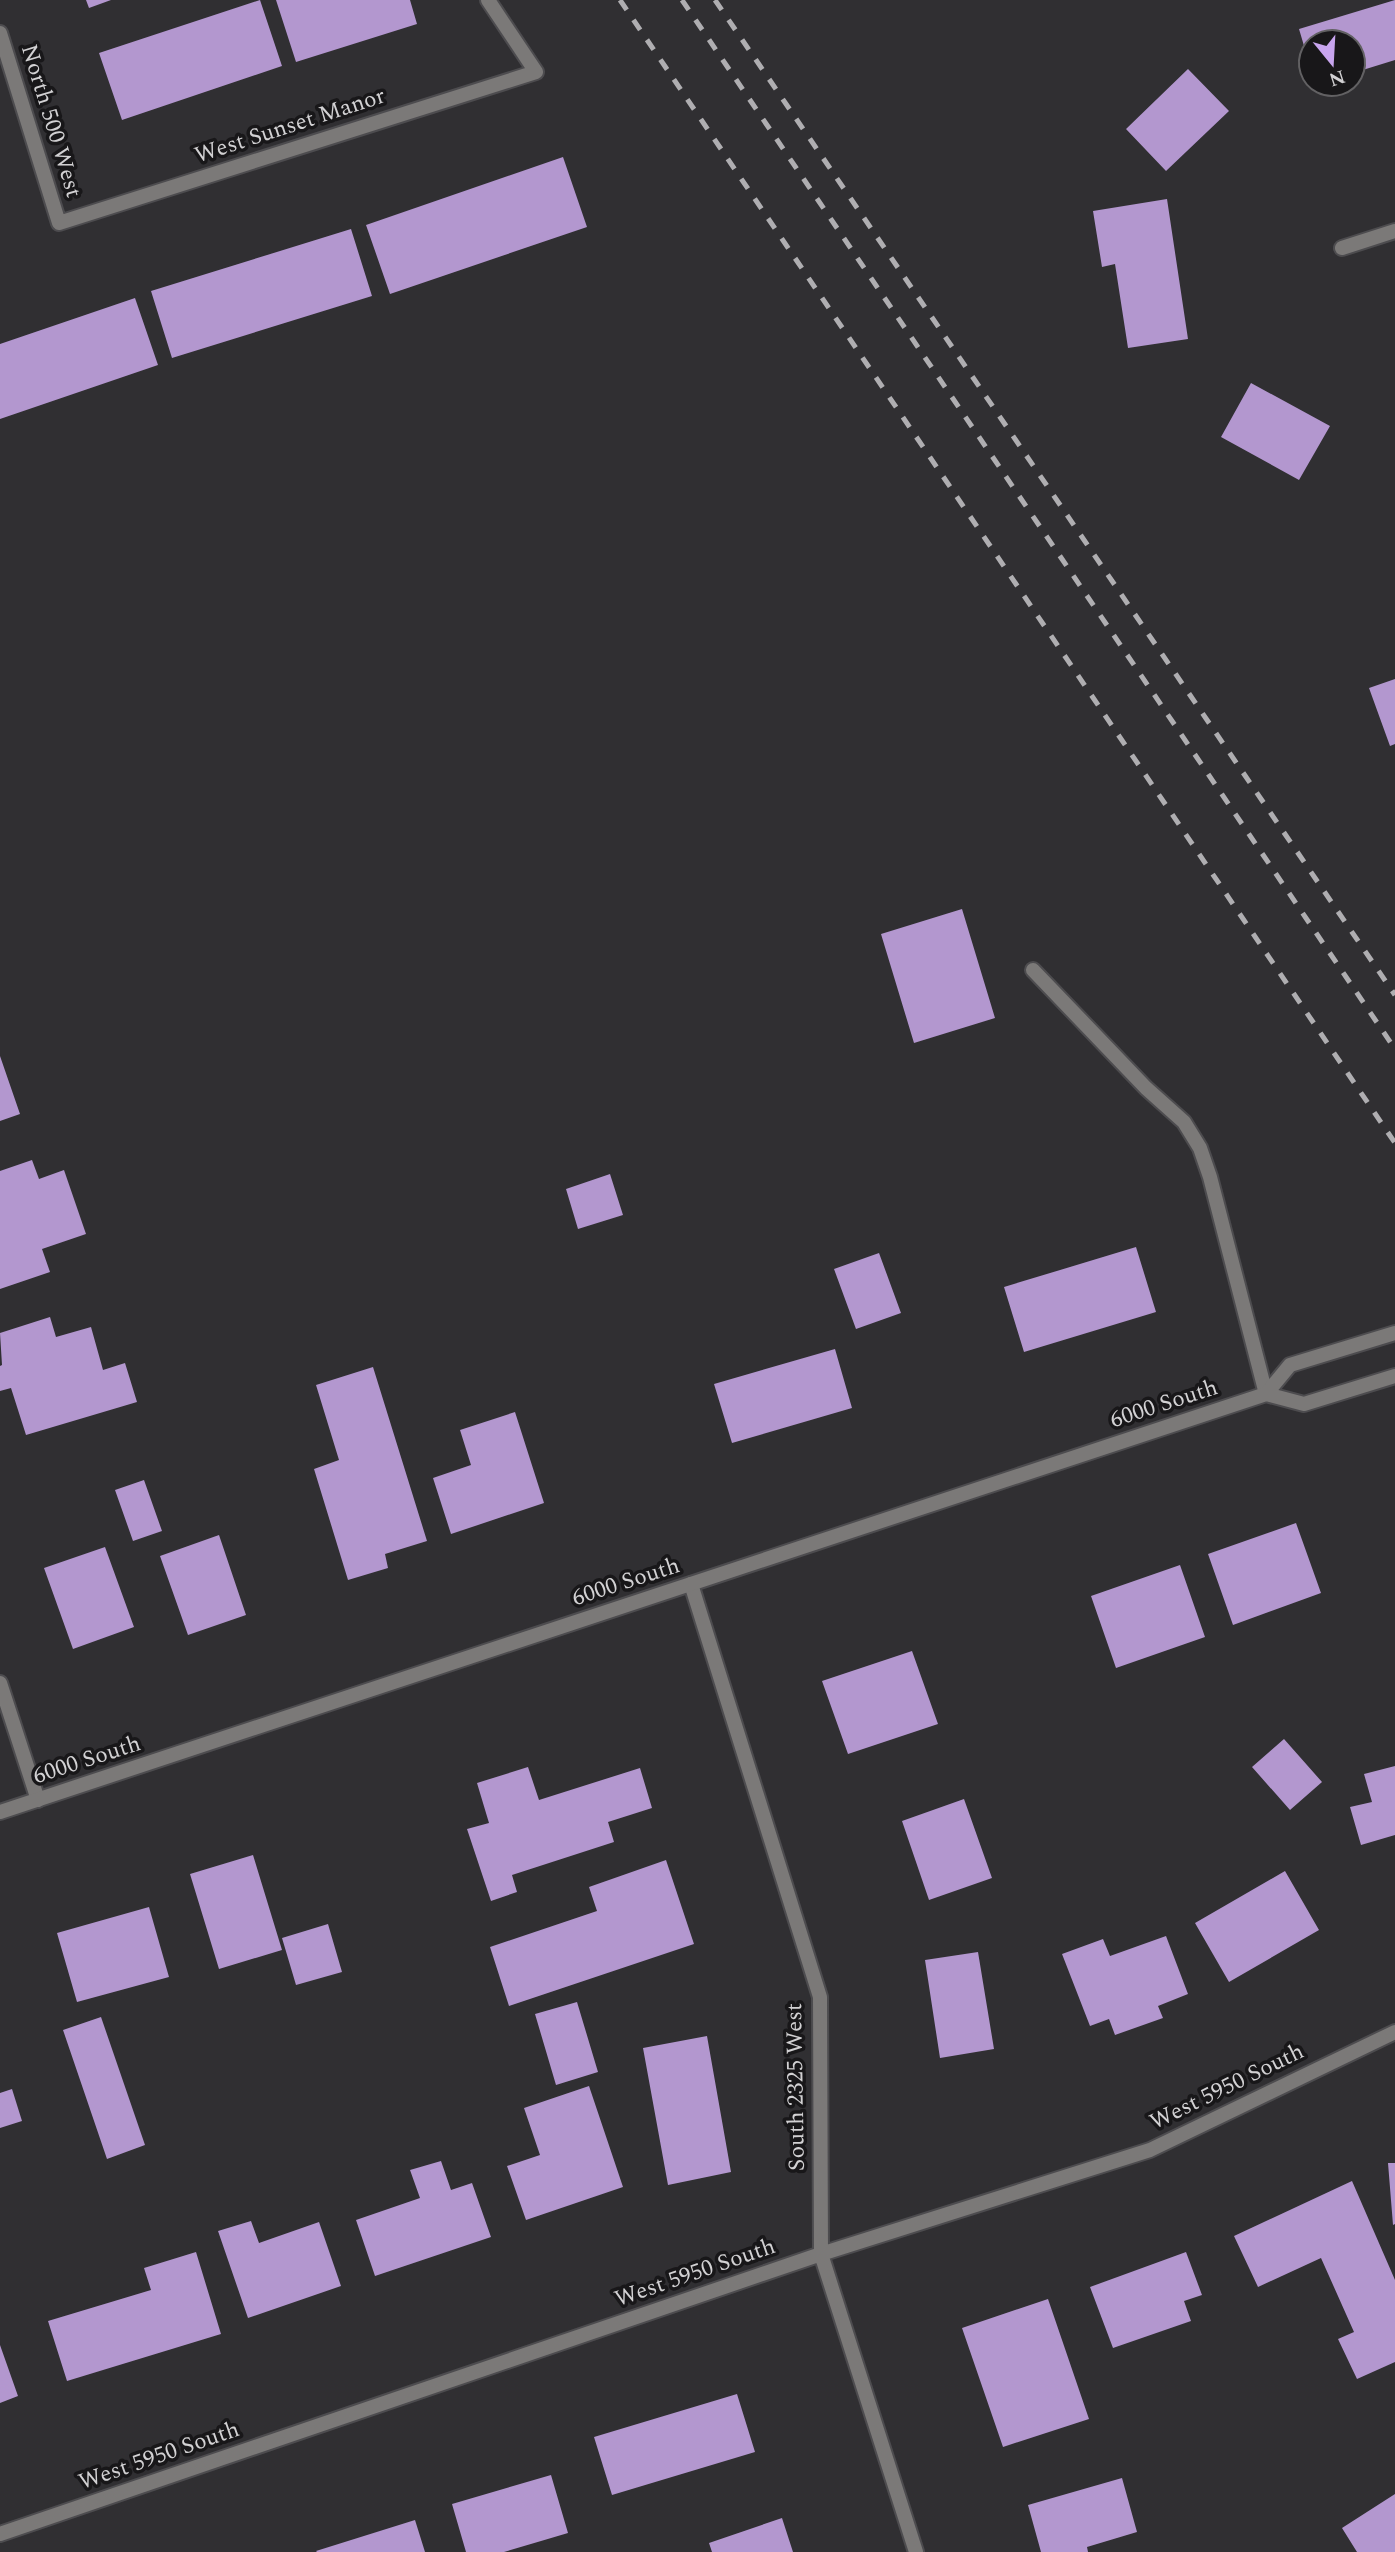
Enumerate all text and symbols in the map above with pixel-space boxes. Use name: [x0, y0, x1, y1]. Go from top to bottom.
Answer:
north arrow: [1297, 28, 1367, 98]
street label: North 500 West: [11, 40, 91, 202]
text: N: [1325, 62, 1349, 94]
street label: West Sunset Manor: [190, 79, 390, 173]
street label: 6000 South: [1106, 1370, 1222, 1438]
street label: 6000 South: [568, 1548, 684, 1616]
street label: 6000 South: [29, 1726, 145, 1794]
street label: South 2325 West: [777, 2003, 815, 2171]
street label: West 5950 South: [1144, 2034, 1310, 2140]
street label: West 5950 South: [610, 2229, 780, 2317]
street label: West 5950 South: [74, 2412, 244, 2500]

